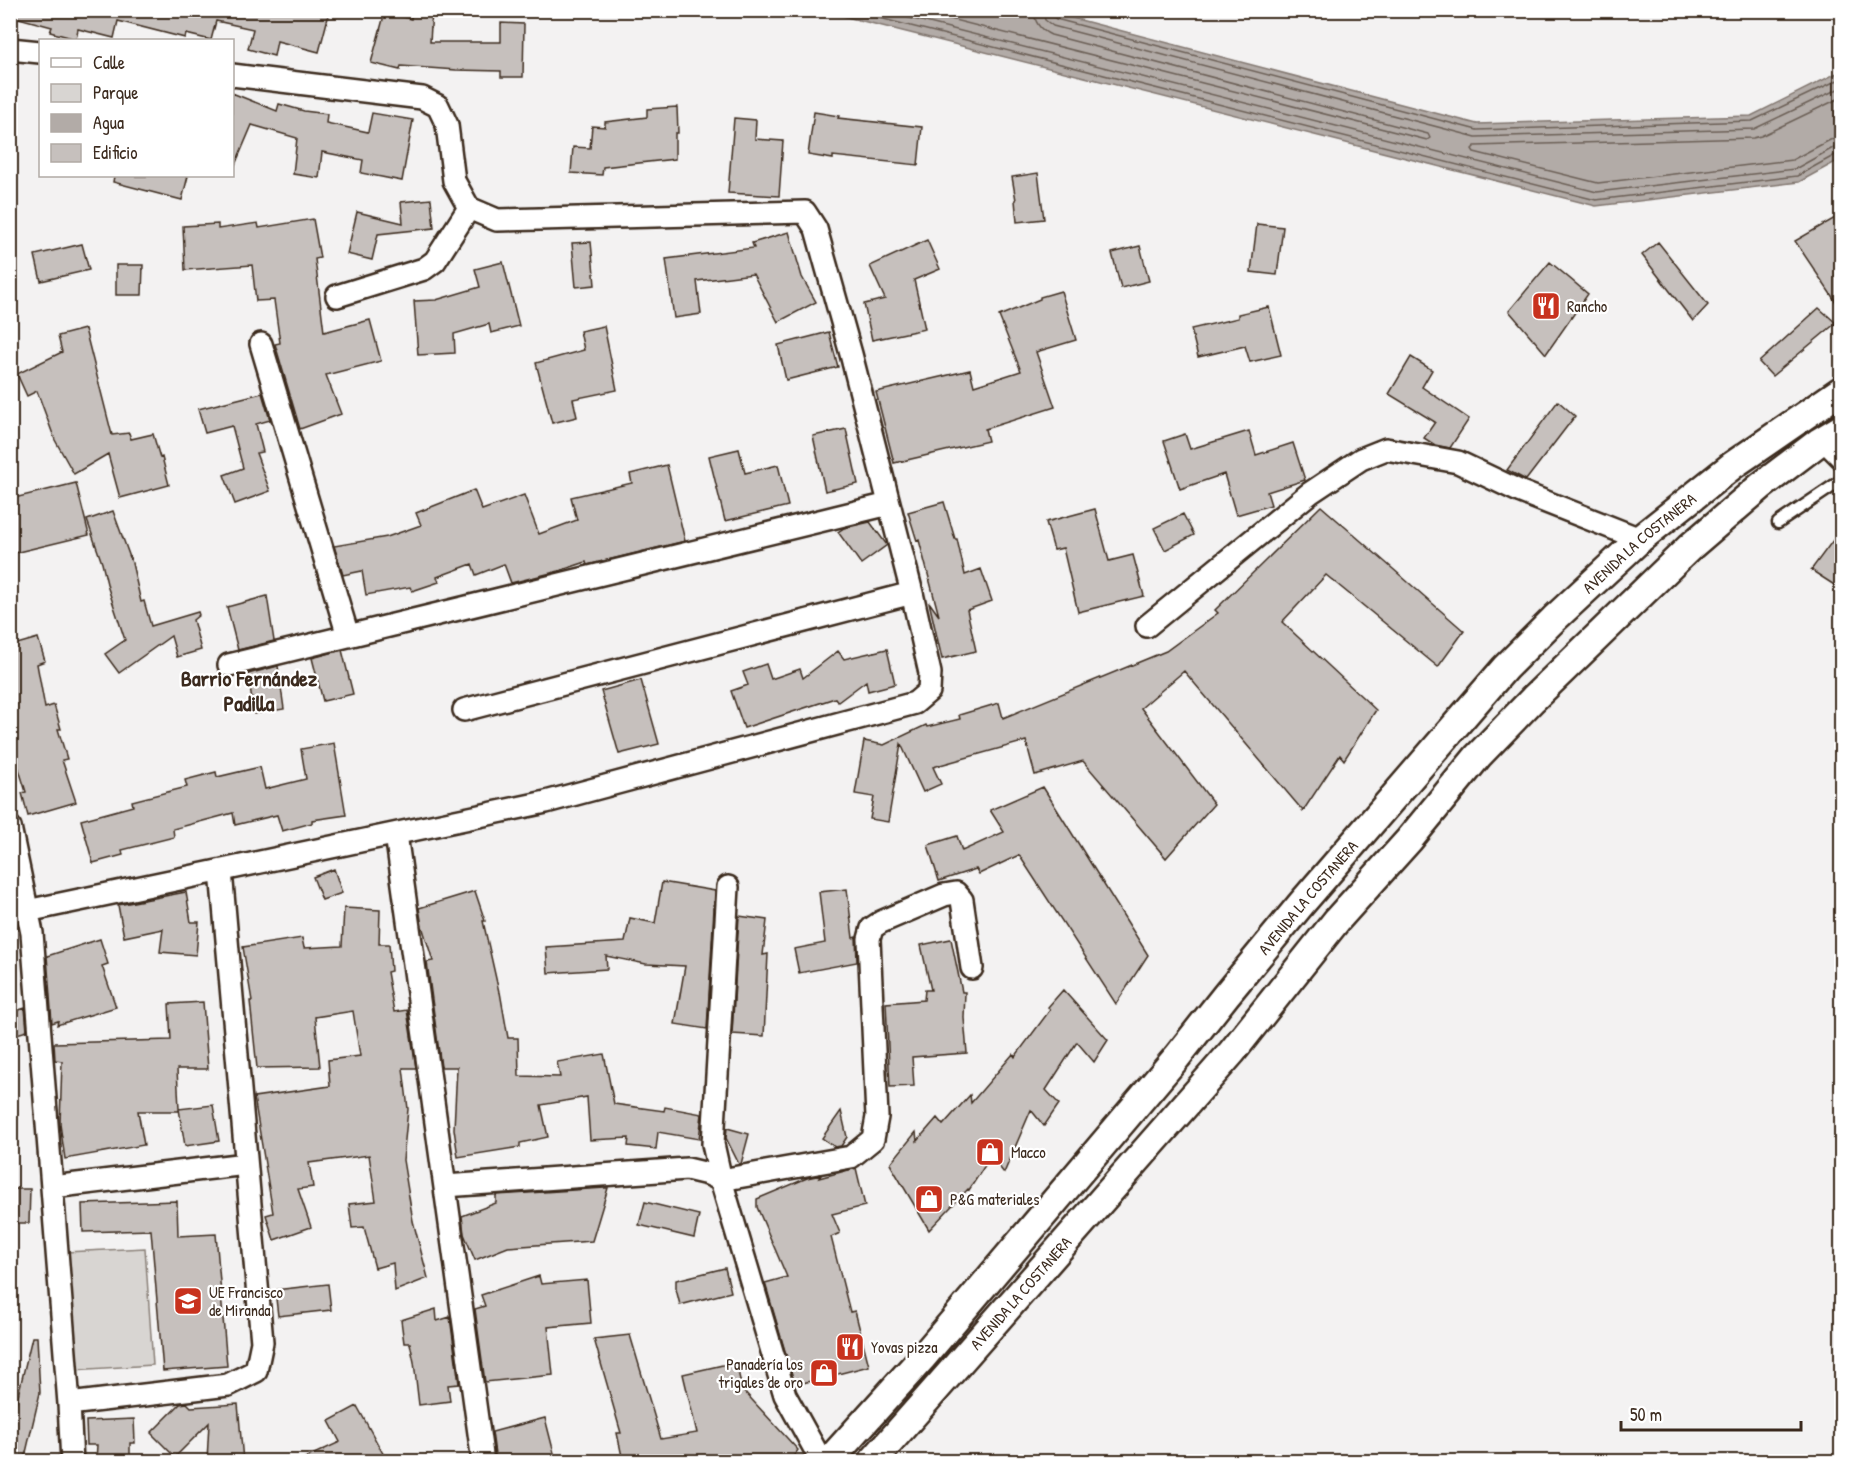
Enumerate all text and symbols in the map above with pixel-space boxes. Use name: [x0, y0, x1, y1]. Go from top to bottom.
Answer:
legend: [39, 39, 234, 177]
text: Calle: [93, 50, 125, 75]
text: Parque: [93, 80, 138, 105]
text: Agua: [93, 110, 124, 135]
text: Edificio: [93, 140, 137, 165]
restaurant icon: Rancho: [1530, 290, 1562, 322]
place label: Rancho: [1567, 295, 1608, 317]
street label: AVENIDA LA COSTANERA: [1577, 488, 1701, 598]
district label: Barrio Fernández Padilla: [181, 663, 318, 718]
street label: AVENIDA LA COSTANERA: [1253, 835, 1363, 959]
shop icon: Macco: [974, 1136, 1006, 1168]
place label: Macco: [1011, 1141, 1046, 1163]
shop icon: P&G materiales: [913, 1183, 945, 1215]
place label: P&G materiales: [950, 1188, 1039, 1210]
street label: AVENIDA LA COSTANERA: [965, 1232, 1076, 1354]
place label: UE Francisco de Miranda: [209, 1281, 283, 1321]
school or university icon: UE Francisco de Miranda: [172, 1285, 204, 1317]
restaurant icon: Yovas pizza: [834, 1331, 866, 1363]
place label: Yovas pizza: [871, 1336, 937, 1358]
place label: Panadería los trigales de oro: [719, 1353, 804, 1393]
shop icon: Panadería los trigales de oro: [808, 1357, 840, 1389]
scale bar: [1621, 1394, 1801, 1432]
text: 50 m: [1630, 1402, 1662, 1427]

